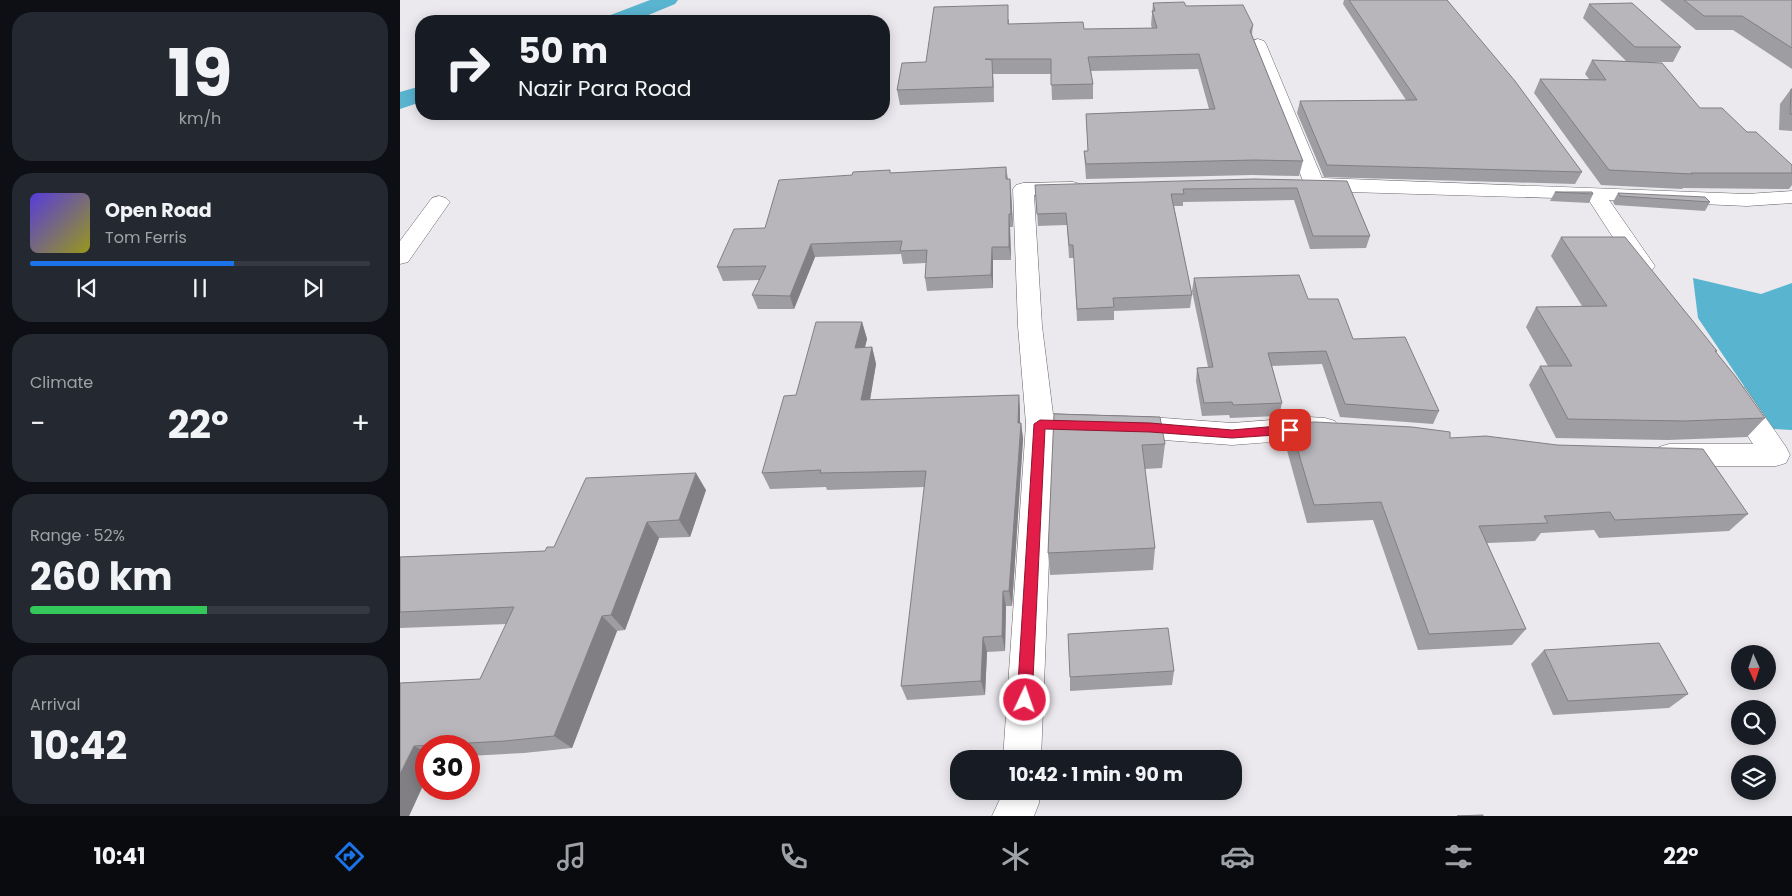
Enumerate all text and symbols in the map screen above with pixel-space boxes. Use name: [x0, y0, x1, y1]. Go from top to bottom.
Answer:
text: 50 m: [518, 26, 608, 75]
text: 19: [168, 28, 232, 119]
icon: right: [435, 35, 500, 100]
text: Nazir Para Road: [518, 73, 692, 104]
text: km/h: [179, 107, 221, 130]
text: Open Road: [105, 197, 212, 224]
text: Tom Ferris: [105, 226, 187, 249]
icon: previous: [73, 274, 101, 302]
icon: pause: [186, 274, 214, 302]
icon: next: [299, 274, 327, 302]
text: Climate: [30, 371, 93, 394]
text: 22°: [168, 398, 229, 451]
text: −: [30, 404, 45, 443]
text: +: [351, 404, 370, 443]
pin: [1269, 409, 1311, 451]
icon: arrive: [1276, 416, 1304, 444]
text: Range · 52%: [30, 524, 125, 547]
text: 260 km: [30, 550, 172, 603]
north arrow: [1731, 645, 1776, 690]
map controls: [1731, 645, 1776, 800]
position arrow: [998, 673, 1050, 725]
text: Arrival: [30, 693, 80, 716]
button: search: [1731, 700, 1776, 745]
text: 10:42: [30, 719, 127, 772]
speed limit sign: 30: [415, 735, 480, 800]
button: layers: [1731, 755, 1776, 800]
text: 10:42 · 1 min · 90 m: [1009, 761, 1183, 788]
icon: directions: [332, 839, 367, 874]
icon: music: [554, 839, 589, 874]
icon: phone: [776, 839, 811, 874]
icon: climate: [998, 839, 1033, 874]
icon: car: [1220, 839, 1255, 874]
icon: filters: [1441, 839, 1476, 874]
text: 10:41: [93, 841, 145, 872]
text: 22°: [1663, 841, 1699, 872]

